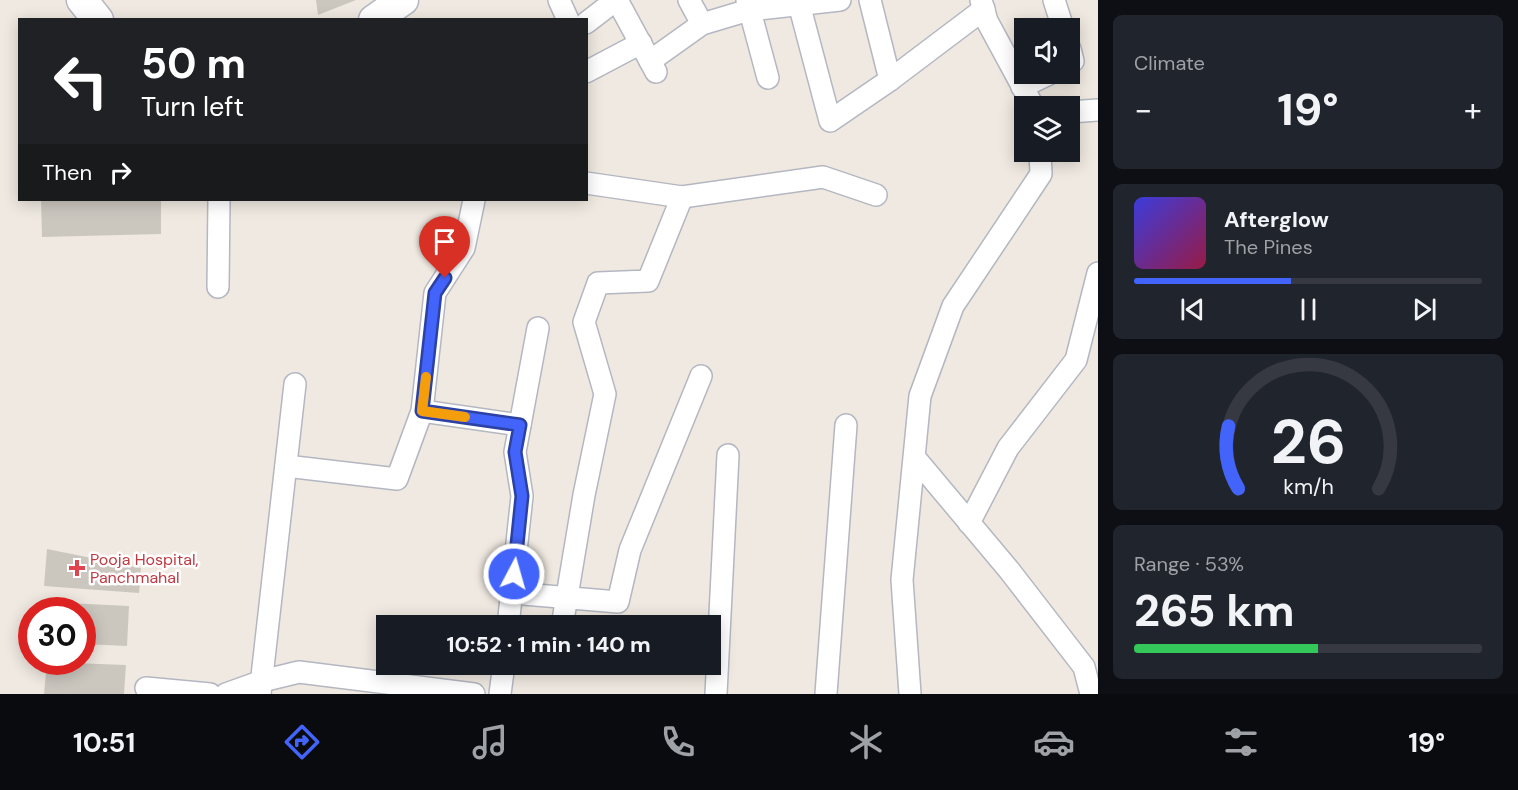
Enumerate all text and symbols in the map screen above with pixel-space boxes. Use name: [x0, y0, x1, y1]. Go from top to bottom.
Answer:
map controls: [1014, 18, 1080, 162]
button: sound: [1014, 18, 1080, 84]
text: 50 m: [141, 36, 246, 91]
icon: left: [42, 42, 120, 120]
text: Climate: [1134, 50, 1205, 76]
text: 19°: [1277, 80, 1339, 139]
text: −: [1134, 88, 1152, 131]
text: +: [1464, 88, 1482, 131]
text: Turn left: [141, 89, 244, 124]
button: layers: [1014, 96, 1080, 162]
icon: right: [104, 156, 137, 189]
text: Then: [42, 158, 92, 187]
text: Afterglow: [1224, 205, 1329, 234]
pin: [419, 216, 470, 278]
icon: arrive: [428, 225, 461, 258]
text: The Pines: [1224, 234, 1313, 260]
icon: previous: [1176, 293, 1209, 326]
icon: pause: [1292, 293, 1325, 326]
icon: next: [1408, 293, 1441, 326]
text: 26: [1270, 401, 1346, 482]
text: km/h: [1283, 473, 1333, 501]
position arrow: [482, 542, 546, 606]
place label: Pooja Hospital, Panchmahal: [90, 549, 198, 588]
text: Range · 53%: [1134, 551, 1244, 577]
marker: Pooja Hospital, Panchmahal: [68, 559, 86, 577]
text: 265 km: [1134, 581, 1295, 640]
speed limit sign: 30: [18, 597, 96, 675]
text: 10:52 · 1 min · 140 m: [446, 630, 651, 659]
icon: directions: [281, 721, 323, 763]
icon: music: [469, 721, 511, 763]
icon: phone: [657, 721, 699, 763]
icon: climate: [845, 721, 887, 763]
icon: car: [1033, 721, 1075, 763]
icon: filters: [1220, 721, 1262, 763]
text: 10:51: [73, 725, 135, 760]
text: 19°: [1408, 725, 1445, 760]

